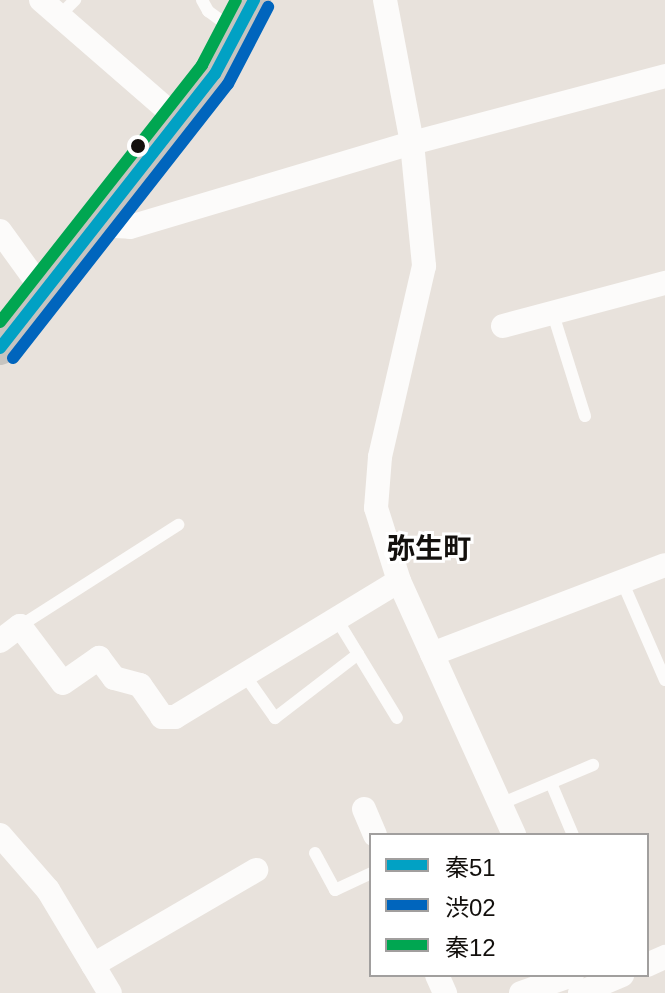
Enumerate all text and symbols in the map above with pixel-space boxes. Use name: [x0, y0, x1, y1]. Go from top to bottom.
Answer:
unlabelled marker: [130, 138, 146, 154]
district label: 弥生町: [387, 532, 471, 566]
legend: [369, 833, 649, 977]
text: 秦51: [445, 854, 496, 881]
text: 渋02: [445, 894, 496, 921]
text: 秦12: [445, 934, 496, 961]

